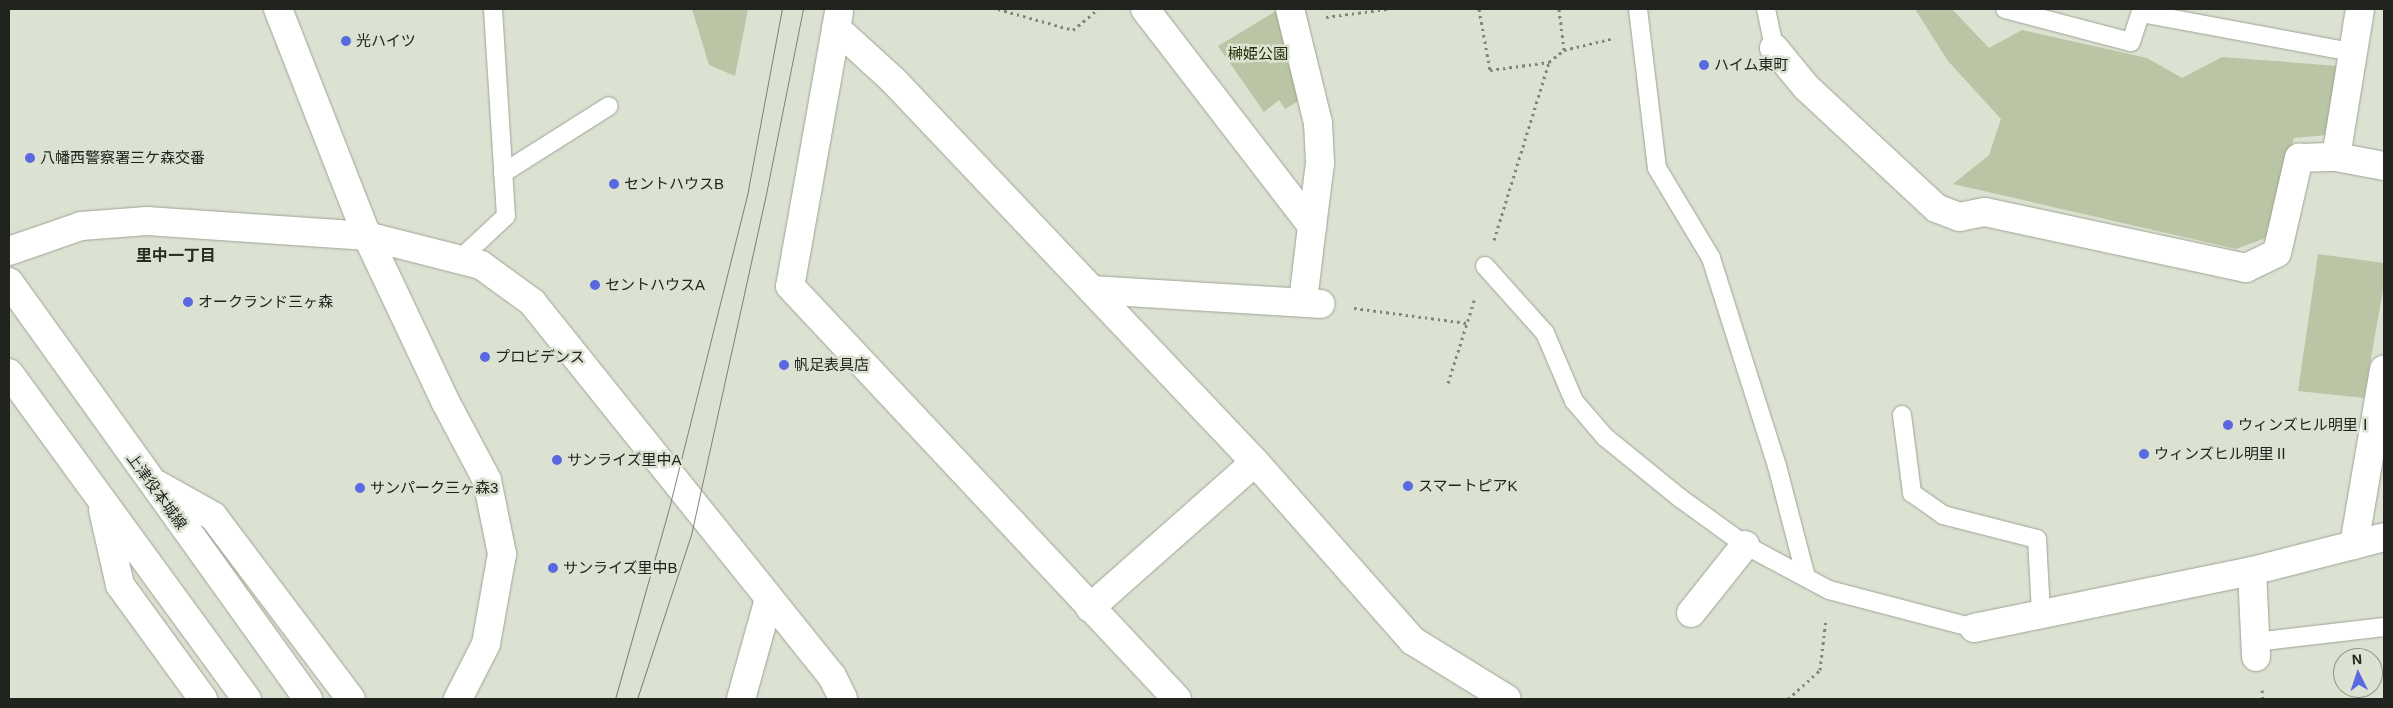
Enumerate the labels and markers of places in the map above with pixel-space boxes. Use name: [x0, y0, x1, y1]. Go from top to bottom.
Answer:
place label: 光ハイツ: [356, 32, 416, 50]
marker: 光ハイツ: [340, 35, 352, 47]
place label: ハイム東町: [1714, 56, 1789, 74]
marker: ハイム東町: [1698, 59, 1710, 71]
place label: 八幡西警察署三ケ森交番: [40, 149, 205, 167]
marker: 八幡西警察署三ケ森交番: [24, 152, 36, 164]
place label: セントハウスB: [624, 175, 724, 193]
marker: セントハウスB: [608, 178, 620, 190]
place label: セントハウスA: [605, 276, 705, 294]
marker: セントハウスA: [589, 279, 601, 291]
place label: オークランド三ヶ森: [198, 293, 333, 311]
marker: オークランド三ヶ森: [182, 296, 194, 308]
place label: プロビデンス: [495, 348, 585, 366]
marker: プロビデンス: [479, 351, 491, 363]
place label: 帆足表具店: [794, 356, 869, 374]
marker: 帆足表具店: [778, 359, 790, 371]
place label: ウィンズヒル明里Ⅰ: [2238, 416, 2373, 434]
marker: ウィンズヒル明里Ⅰ: [2222, 419, 2234, 431]
place label: ウィンズヒル明里Ⅱ: [2154, 445, 2289, 463]
marker: ウィンズヒル明里Ⅱ: [2138, 448, 2150, 460]
place label: サンライズ里中A: [567, 451, 682, 469]
marker: サンライズ里中A: [551, 454, 563, 466]
place label: スマートピアK: [1418, 477, 1518, 495]
place label: サンパーク三ヶ森3: [370, 479, 498, 497]
marker: スマートピアK: [1402, 480, 1414, 492]
marker: サンパーク三ヶ森3: [354, 482, 366, 494]
place label: サンライズ里中B: [563, 559, 678, 577]
marker: サンライズ里中B: [547, 562, 559, 574]

